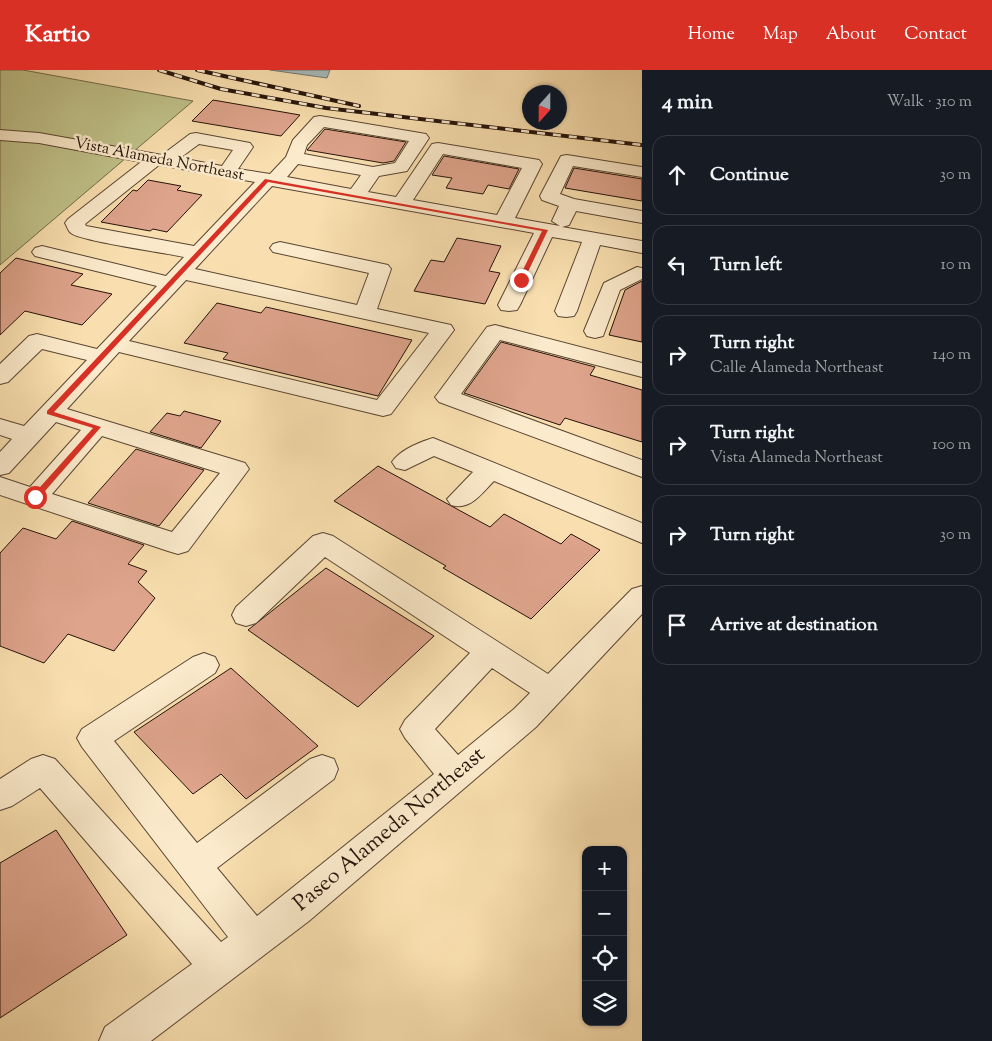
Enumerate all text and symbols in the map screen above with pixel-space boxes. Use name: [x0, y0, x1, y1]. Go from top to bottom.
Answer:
text: Kartio: [25, 18, 90, 52]
text: Home: [688, 22, 735, 48]
text: Map: [763, 22, 798, 48]
text: About: [826, 22, 876, 48]
text: Contact: [904, 22, 967, 48]
north arrow: [522, 85, 567, 130]
text: 4 min: [662, 88, 713, 118]
text: Walk · 310 m: [887, 91, 972, 114]
street label: Vista Alameda Northeast: [72, 132, 247, 188]
icon: ahead: [663, 161, 691, 189]
text: Continue: [710, 162, 789, 189]
text: 30 m: [940, 164, 971, 187]
icon: left: [663, 251, 691, 279]
text: Turn left: [710, 252, 782, 279]
text: 10 m: [941, 254, 971, 277]
route end: [510, 269, 533, 292]
text: Turn right: [710, 330, 794, 357]
icon: right: [663, 341, 691, 369]
text: 140 m: [933, 344, 971, 367]
text: Calle Alameda Northeast: [710, 357, 883, 380]
text: Turn right: [710, 420, 794, 447]
icon: right: [663, 431, 691, 459]
text: 100 m: [932, 434, 971, 457]
text: Vista Alameda Northeast: [710, 447, 883, 470]
route start: [24, 486, 47, 509]
icon: right: [663, 521, 691, 549]
text: Turn right: [710, 522, 794, 549]
text: 30 m: [940, 524, 971, 547]
icon: arrive: [663, 611, 691, 639]
text: Arrive at destination: [710, 612, 878, 639]
street label: Paseo Alameda Northeast: [287, 740, 493, 920]
map controls: [582, 846, 627, 1026]
button: +: [582, 846, 627, 891]
button: −: [582, 891, 627, 936]
button: locate: [582, 936, 627, 981]
button: layers: [582, 981, 627, 1026]

